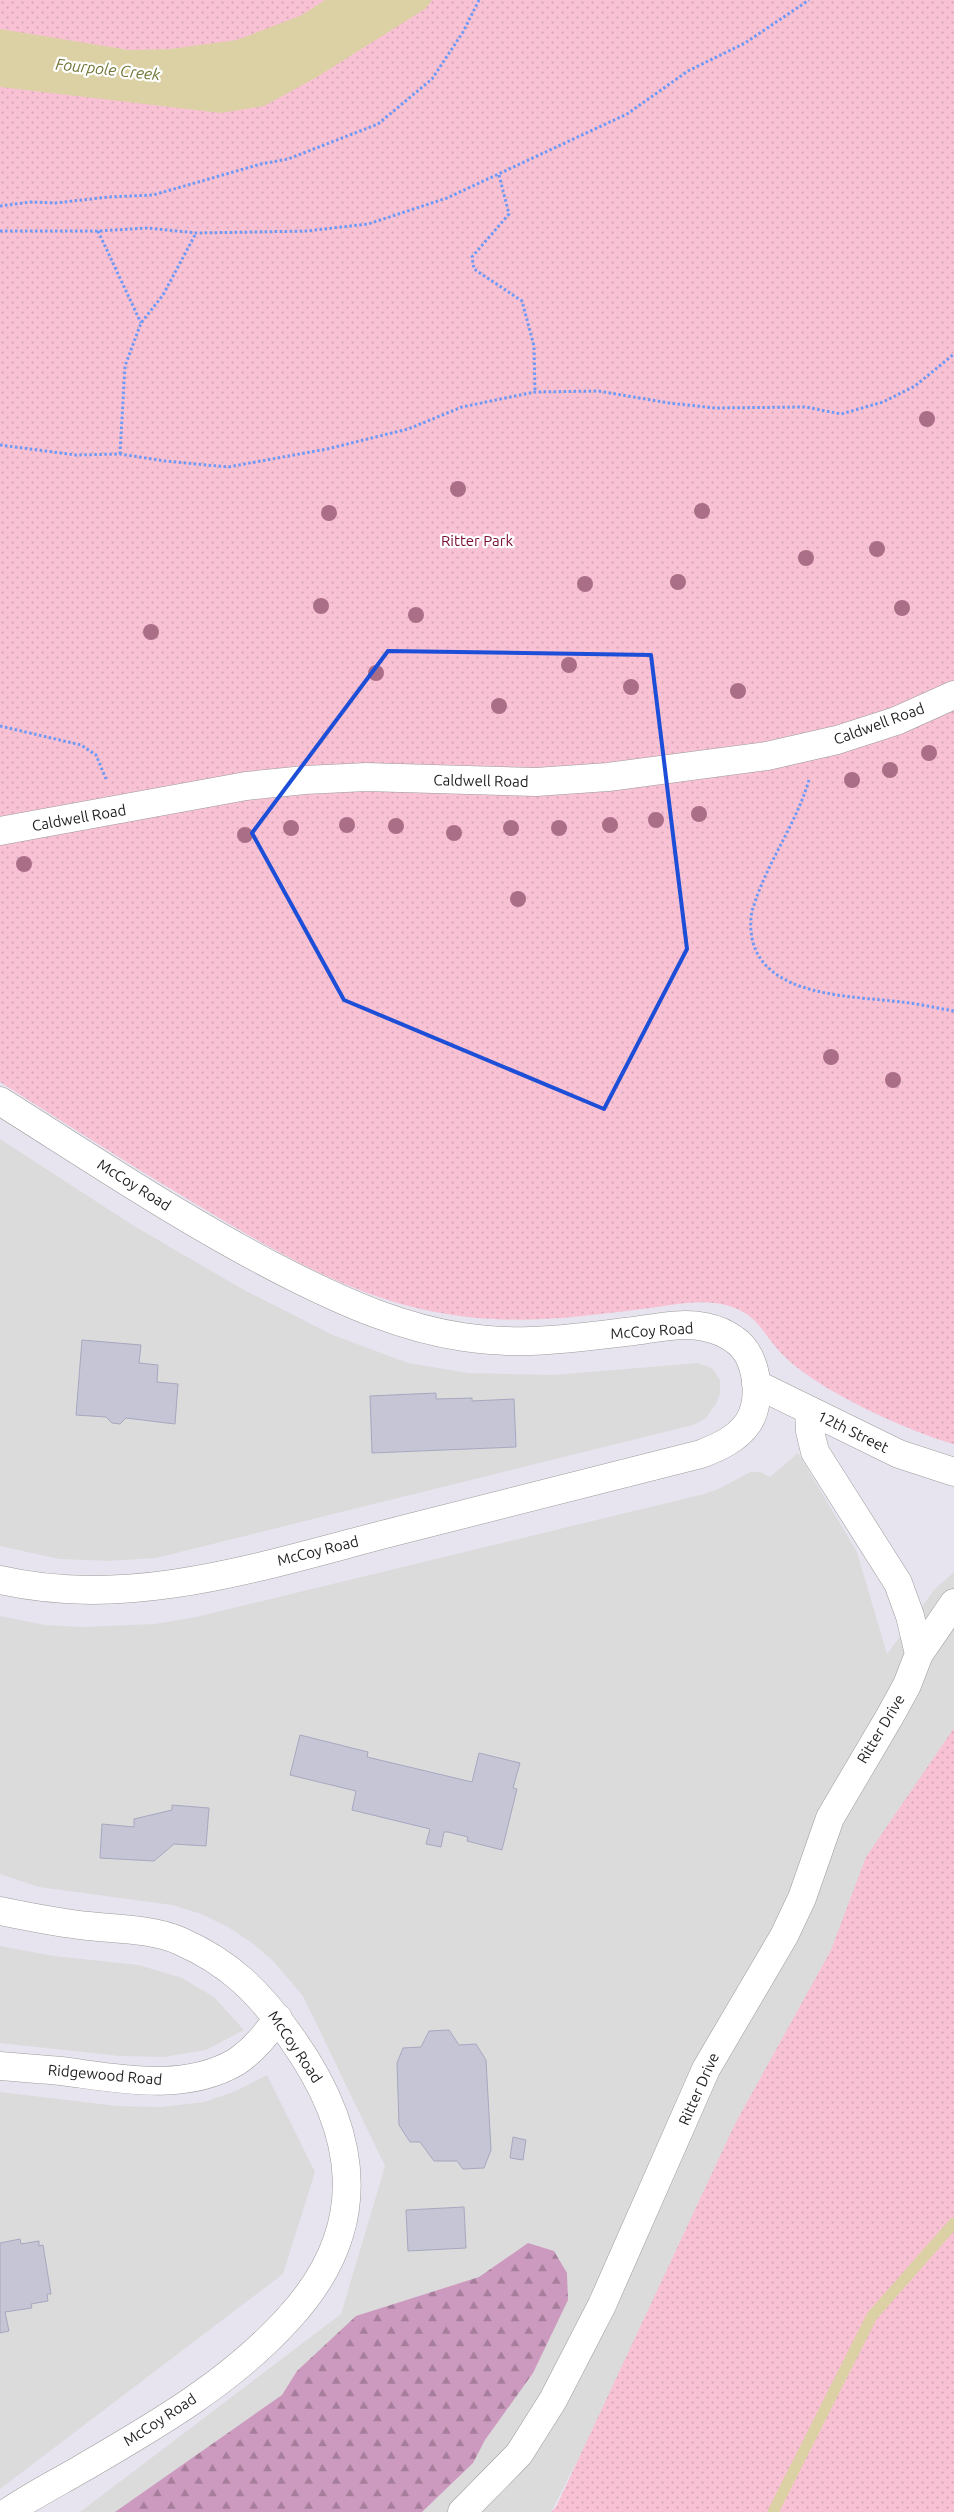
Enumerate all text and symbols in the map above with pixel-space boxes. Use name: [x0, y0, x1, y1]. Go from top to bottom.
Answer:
water label: Fourpole Creek: [55, 55, 162, 84]
park label: Ritter Park: [441, 532, 513, 549]
street label: Caldwell Road: [831, 699, 927, 748]
street label: Caldwell Road: [433, 771, 529, 790]
street label: Caldwell Road: [30, 801, 127, 834]
street label: McCoy Road: [94, 1155, 174, 1214]
street label: McCoy Road: [610, 1319, 694, 1342]
street label: 12th Street: [815, 1407, 892, 1456]
street label: McCoy Road: [275, 1532, 360, 1569]
street label: Ritter Drive: [853, 1691, 908, 1766]
street label: McCoy Road: [265, 2007, 326, 2086]
street label: Ritter Drive: [675, 2050, 722, 2128]
street label: Ridgewood Road: [47, 2061, 163, 2088]
street label: McCoy Road: [120, 2390, 199, 2449]

